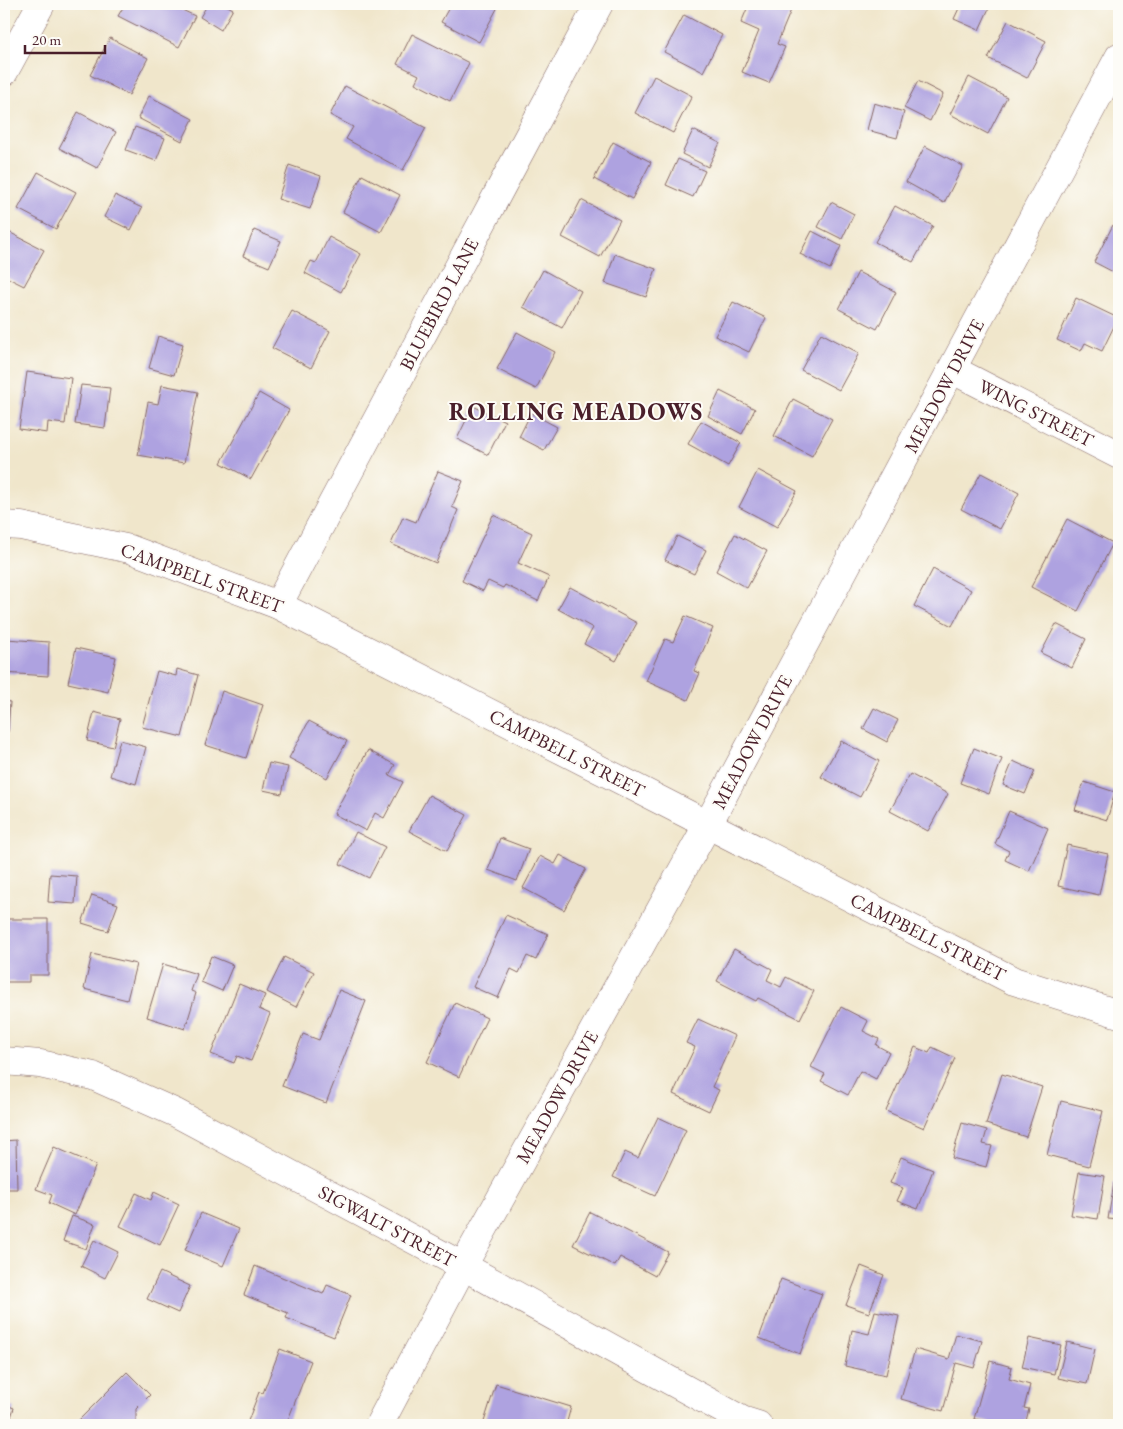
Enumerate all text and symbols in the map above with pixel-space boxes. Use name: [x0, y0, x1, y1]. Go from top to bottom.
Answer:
scale bar: [25, 22, 105, 54]
text: 20 m: [32, 30, 61, 49]
street label: BLUEBIRD LANE: [394, 233, 485, 374]
street label: MEADOW DRIVE: [898, 314, 990, 457]
street label: WING STREET: [974, 373, 1098, 453]
district label: ROLLING MEADOWS: [449, 396, 703, 427]
street label: CAMPBELL STREET: [117, 537, 287, 619]
street label: MEADOW DRIVE: [706, 670, 798, 813]
street label: CAMPBELL STREET: [485, 703, 649, 803]
street label: CAMPBELL STREET: [846, 887, 1010, 987]
street label: MEADOW DRIVE: [510, 1026, 604, 1168]
street label: SIGWALT STREET: [314, 1179, 460, 1273]

